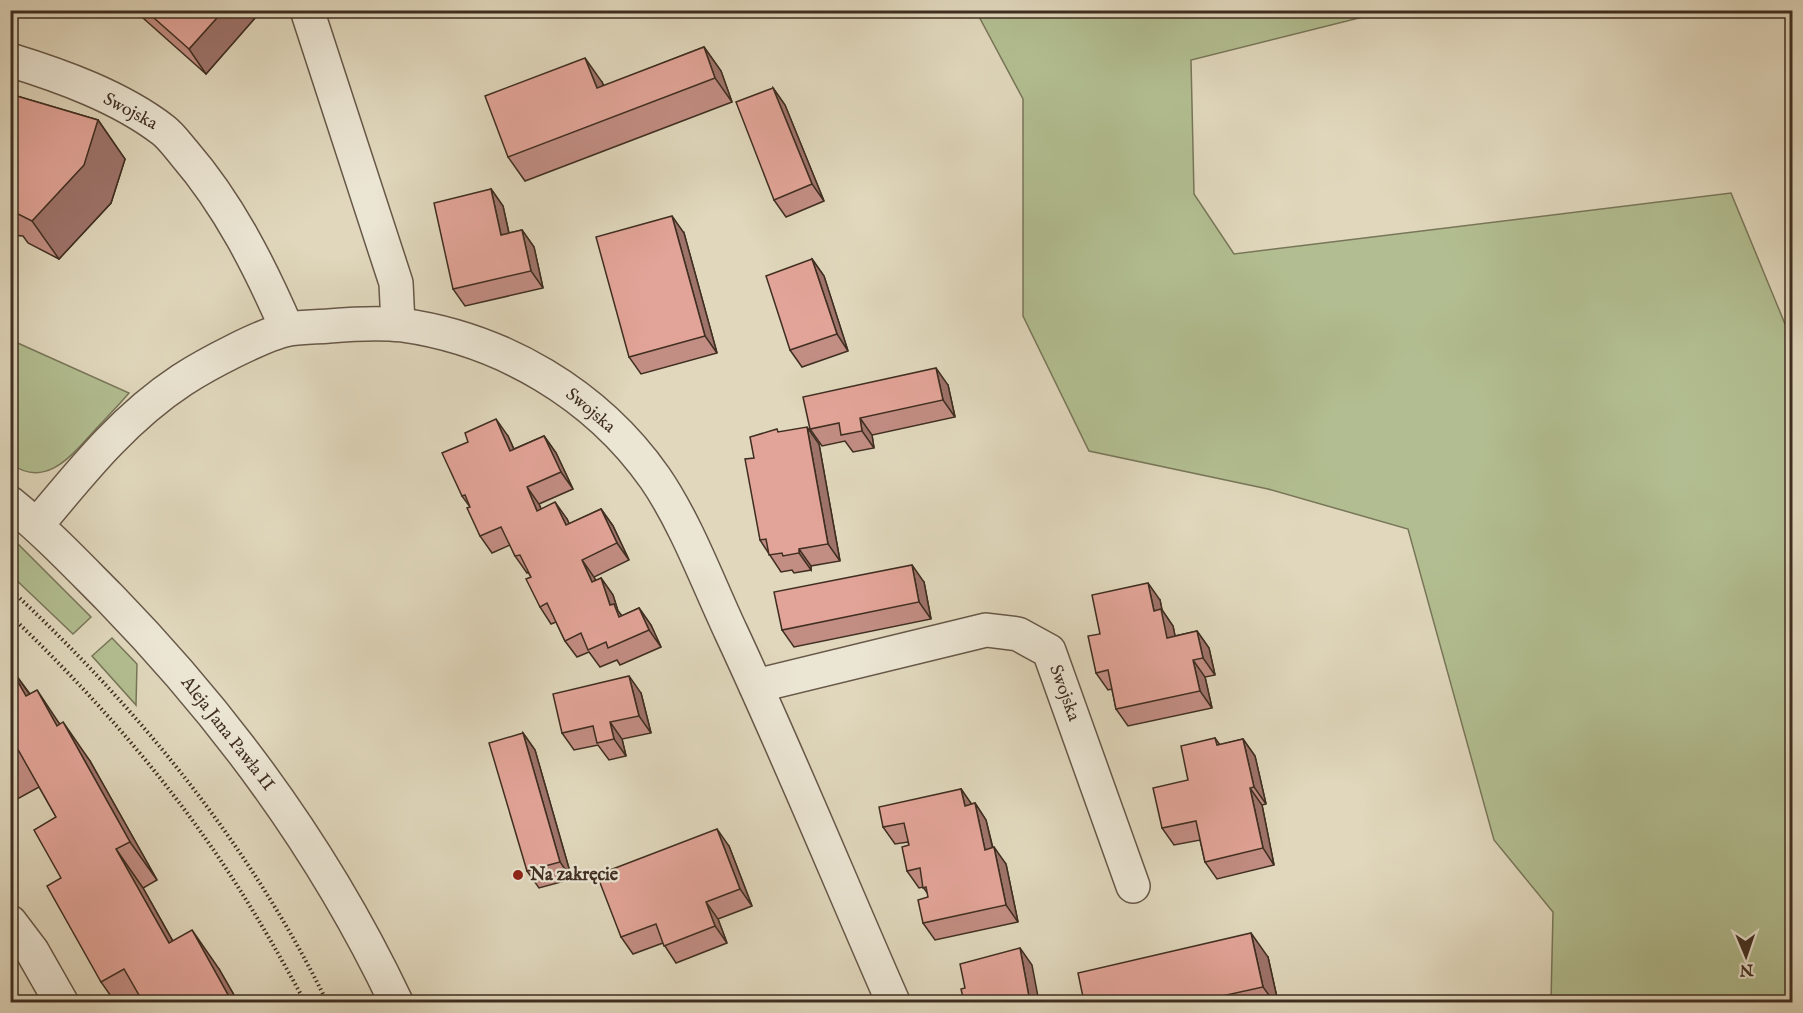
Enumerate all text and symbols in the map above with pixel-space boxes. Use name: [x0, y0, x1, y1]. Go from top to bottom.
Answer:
street label: Swojska: [99, 88, 161, 136]
street label: Swojska: [560, 383, 620, 439]
street label: Swojska: [1043, 662, 1085, 725]
street label: Aleja Jana Pawła II: [175, 671, 279, 796]
place label: Na zakręcie: [529, 864, 619, 887]
marker: Na zakręcie: [511, 868, 525, 882]
north arrow: [1716, 926, 1776, 986]
text: N: [1739, 959, 1755, 979]

